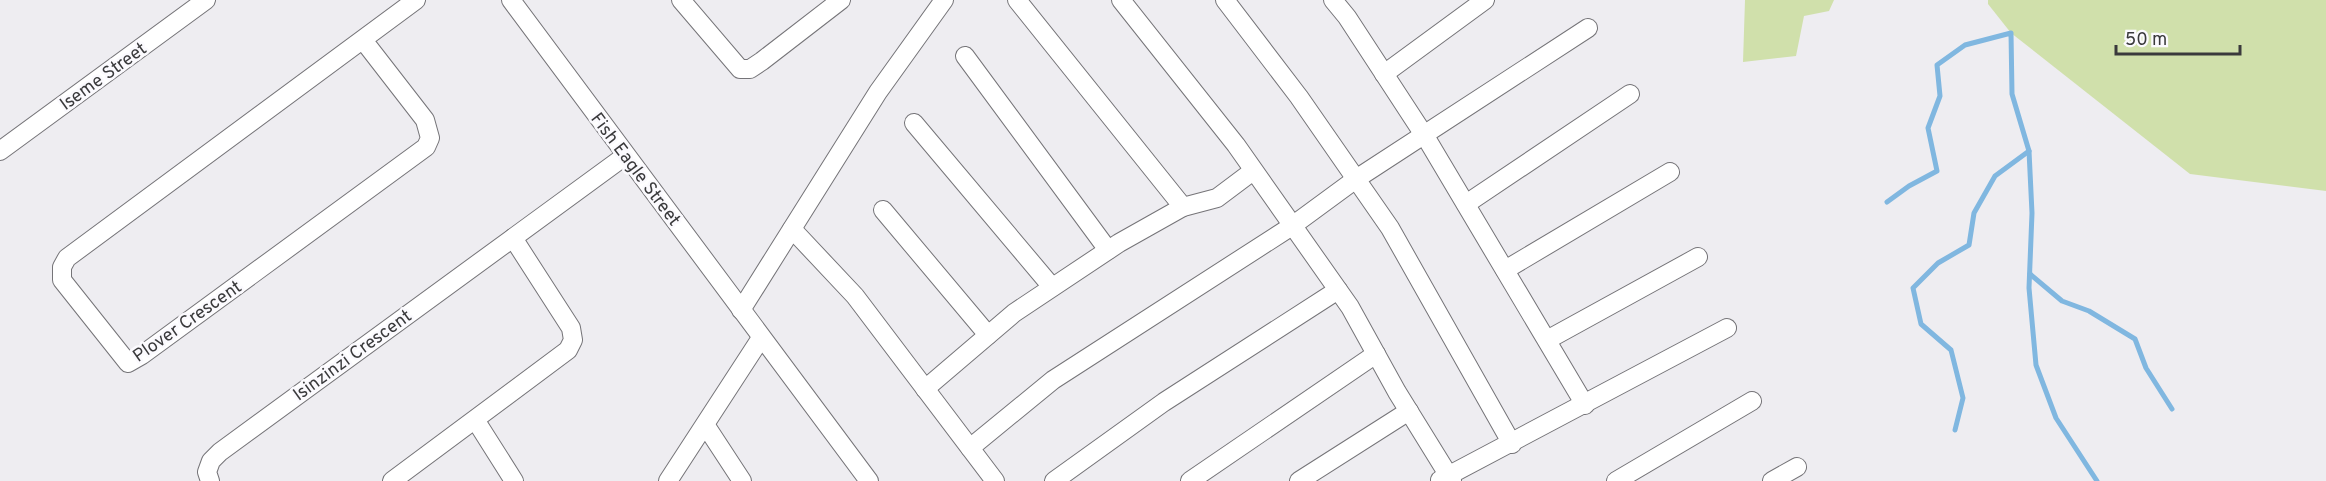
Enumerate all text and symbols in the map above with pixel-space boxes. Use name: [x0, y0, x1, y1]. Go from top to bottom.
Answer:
scale bar: [2116, 18, 2240, 56]
text: 50 m: [2125, 29, 2167, 52]
street label: Iseme Street: [56, 38, 152, 116]
street label: Fish Eagle Street: [585, 109, 685, 231]
street label: Plover Crescent: [129, 276, 247, 368]
street label: Isinzinzi Crescent: [289, 305, 417, 407]

